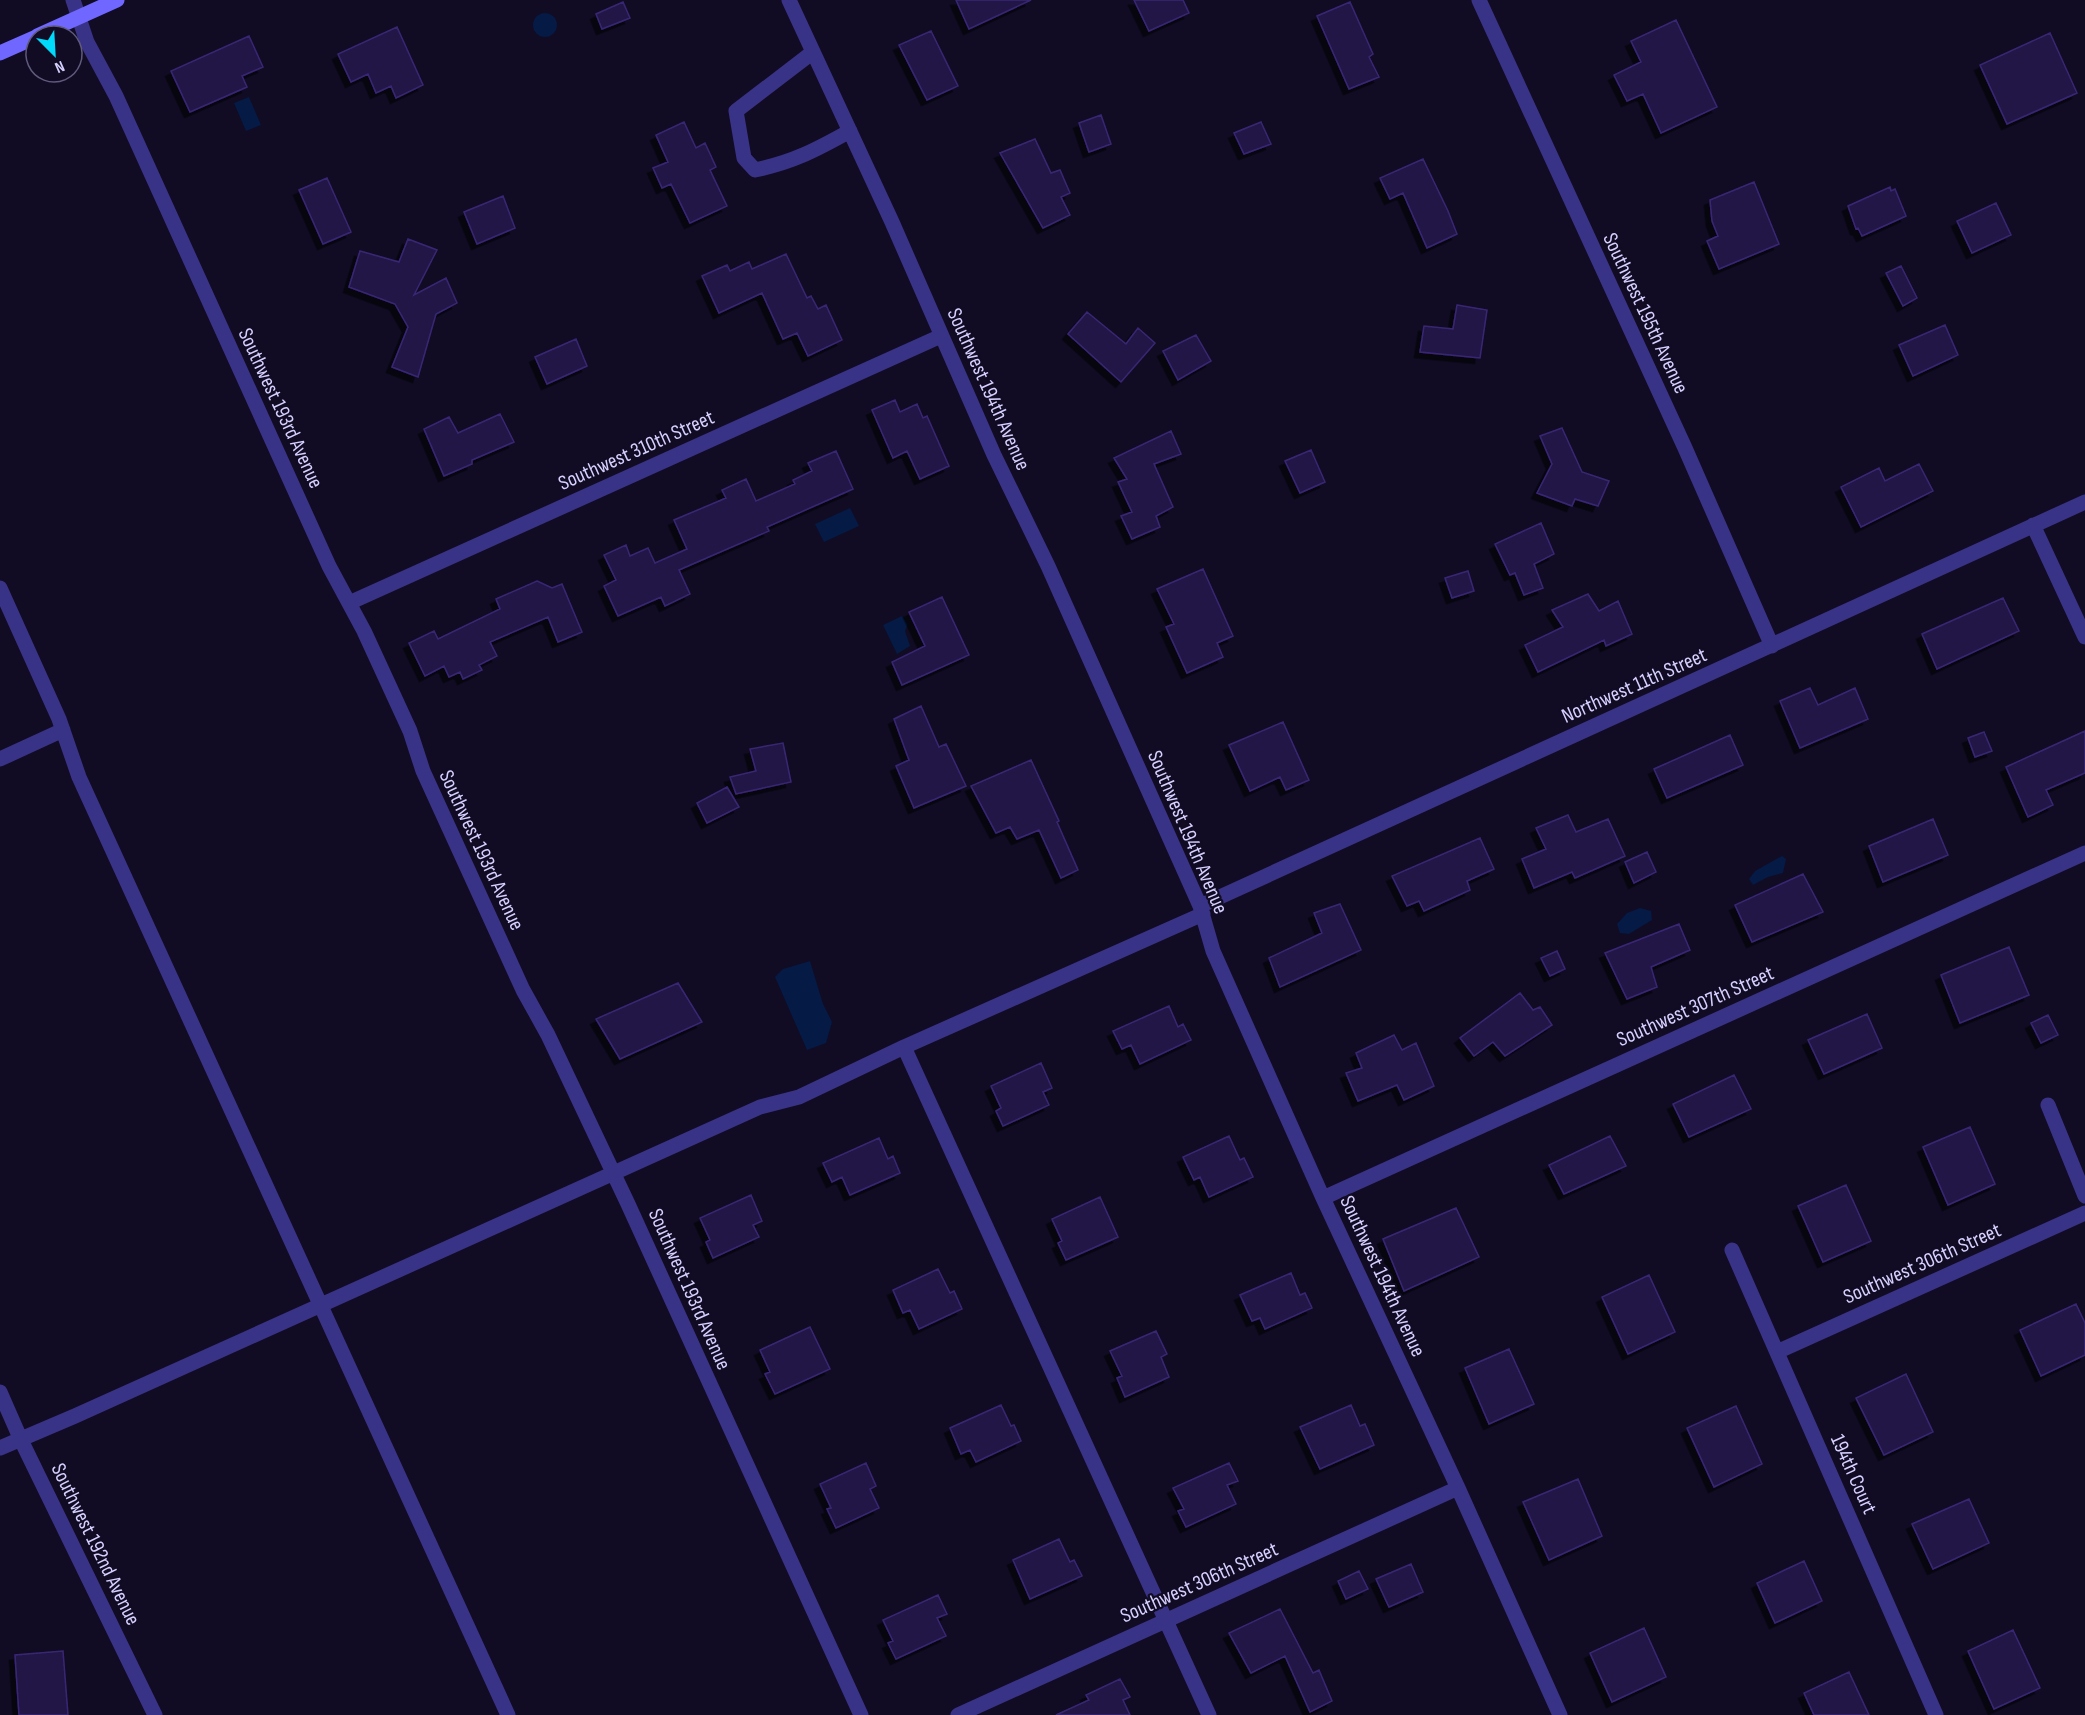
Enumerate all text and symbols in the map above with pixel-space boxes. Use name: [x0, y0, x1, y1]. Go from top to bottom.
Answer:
north arrow: [24, 24, 84, 84]
text: N: [52, 56, 67, 77]
street label: Southwest 195th Avenue: [1597, 229, 1694, 398]
street label: Southwest 194th Avenue: [942, 304, 1036, 474]
street label: Southwest 193rd Avenue: [232, 324, 329, 492]
street label: Southwest 310th Street: [554, 405, 718, 496]
street label: Northwest 11th Street: [1558, 642, 1711, 729]
street label: Southwest 194th Avenue: [1142, 747, 1233, 918]
street label: Southwest 193rd Avenue: [433, 766, 530, 934]
street label: Southwest 307th Street: [1613, 961, 1778, 1052]
street label: Southwest 194th Avenue: [1334, 1192, 1431, 1361]
street label: Southwest 193rd Avenue: [643, 1205, 736, 1374]
street label: Southwest 306th Street: [1840, 1218, 2005, 1309]
street label: 194th Court: [1825, 1431, 1882, 1518]
street label: Southwest 192nd Avenue: [46, 1459, 146, 1629]
street label: Southwest 306th Street: [1117, 1537, 1282, 1628]

